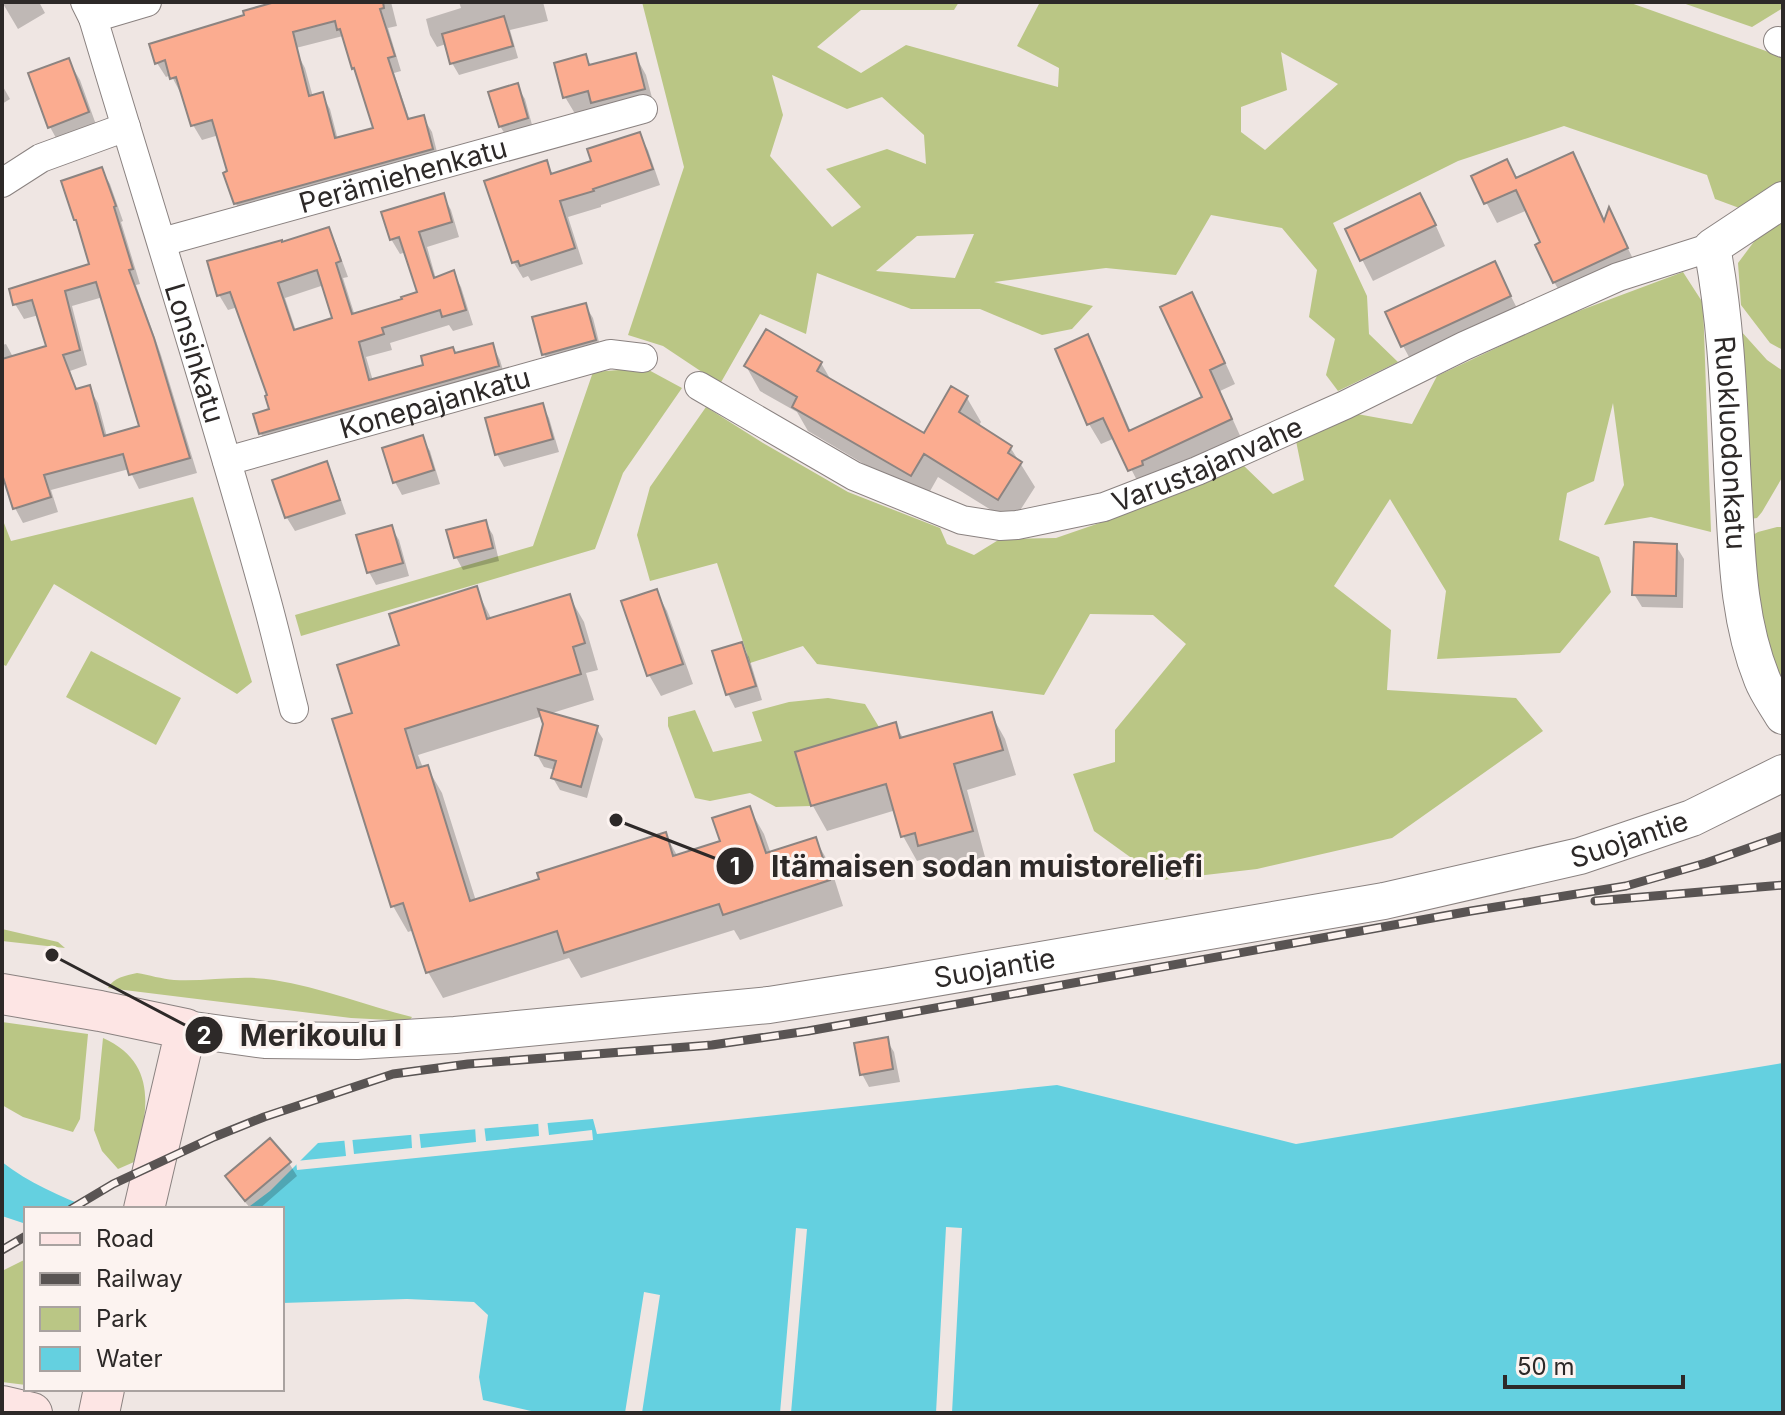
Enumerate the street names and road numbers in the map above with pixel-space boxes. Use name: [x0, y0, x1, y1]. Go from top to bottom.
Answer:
street label: Perämiehenkatu: [295, 130, 511, 220]
street label: Lonsinkatu: [158, 279, 232, 427]
street label: Ruokluodonkatu: [1707, 334, 1754, 551]
street label: Konepajankatu: [336, 360, 534, 446]
street label: Varustajanvahe: [1107, 409, 1308, 519]
street label: Suojantie: [1567, 804, 1693, 875]
street label: Suojantie: [931, 941, 1058, 995]

